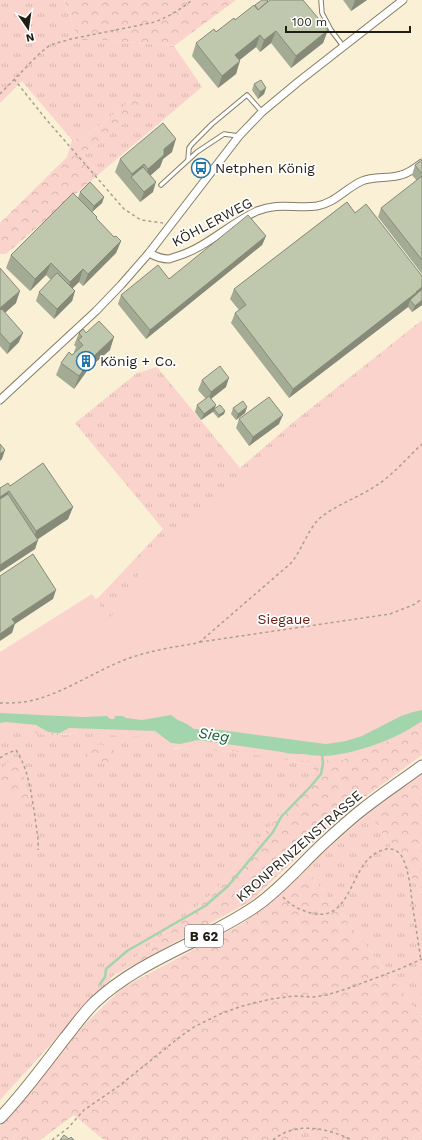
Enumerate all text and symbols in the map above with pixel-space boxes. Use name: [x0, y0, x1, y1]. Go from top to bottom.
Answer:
north arrow: [8, 8, 48, 48]
scale bar: [286, 8, 410, 34]
text: 100 m: [292, 15, 327, 29]
text: N: [25, 30, 36, 45]
bus stop icon: Netphen König: [190, 157, 212, 179]
place label: Netphen König: [215, 160, 315, 176]
street label: KÖHLERWEG: [169, 194, 255, 250]
building icon: König + Co.: [75, 350, 97, 372]
place label: König + Co.: [100, 353, 176, 369]
park label: Siegaue: [258, 611, 310, 627]
water label: Sieg: [197, 724, 231, 746]
street label: KRONPRINZENSTRASSE: [233, 787, 365, 905]
road number: B 62: [185, 925, 223, 947]

